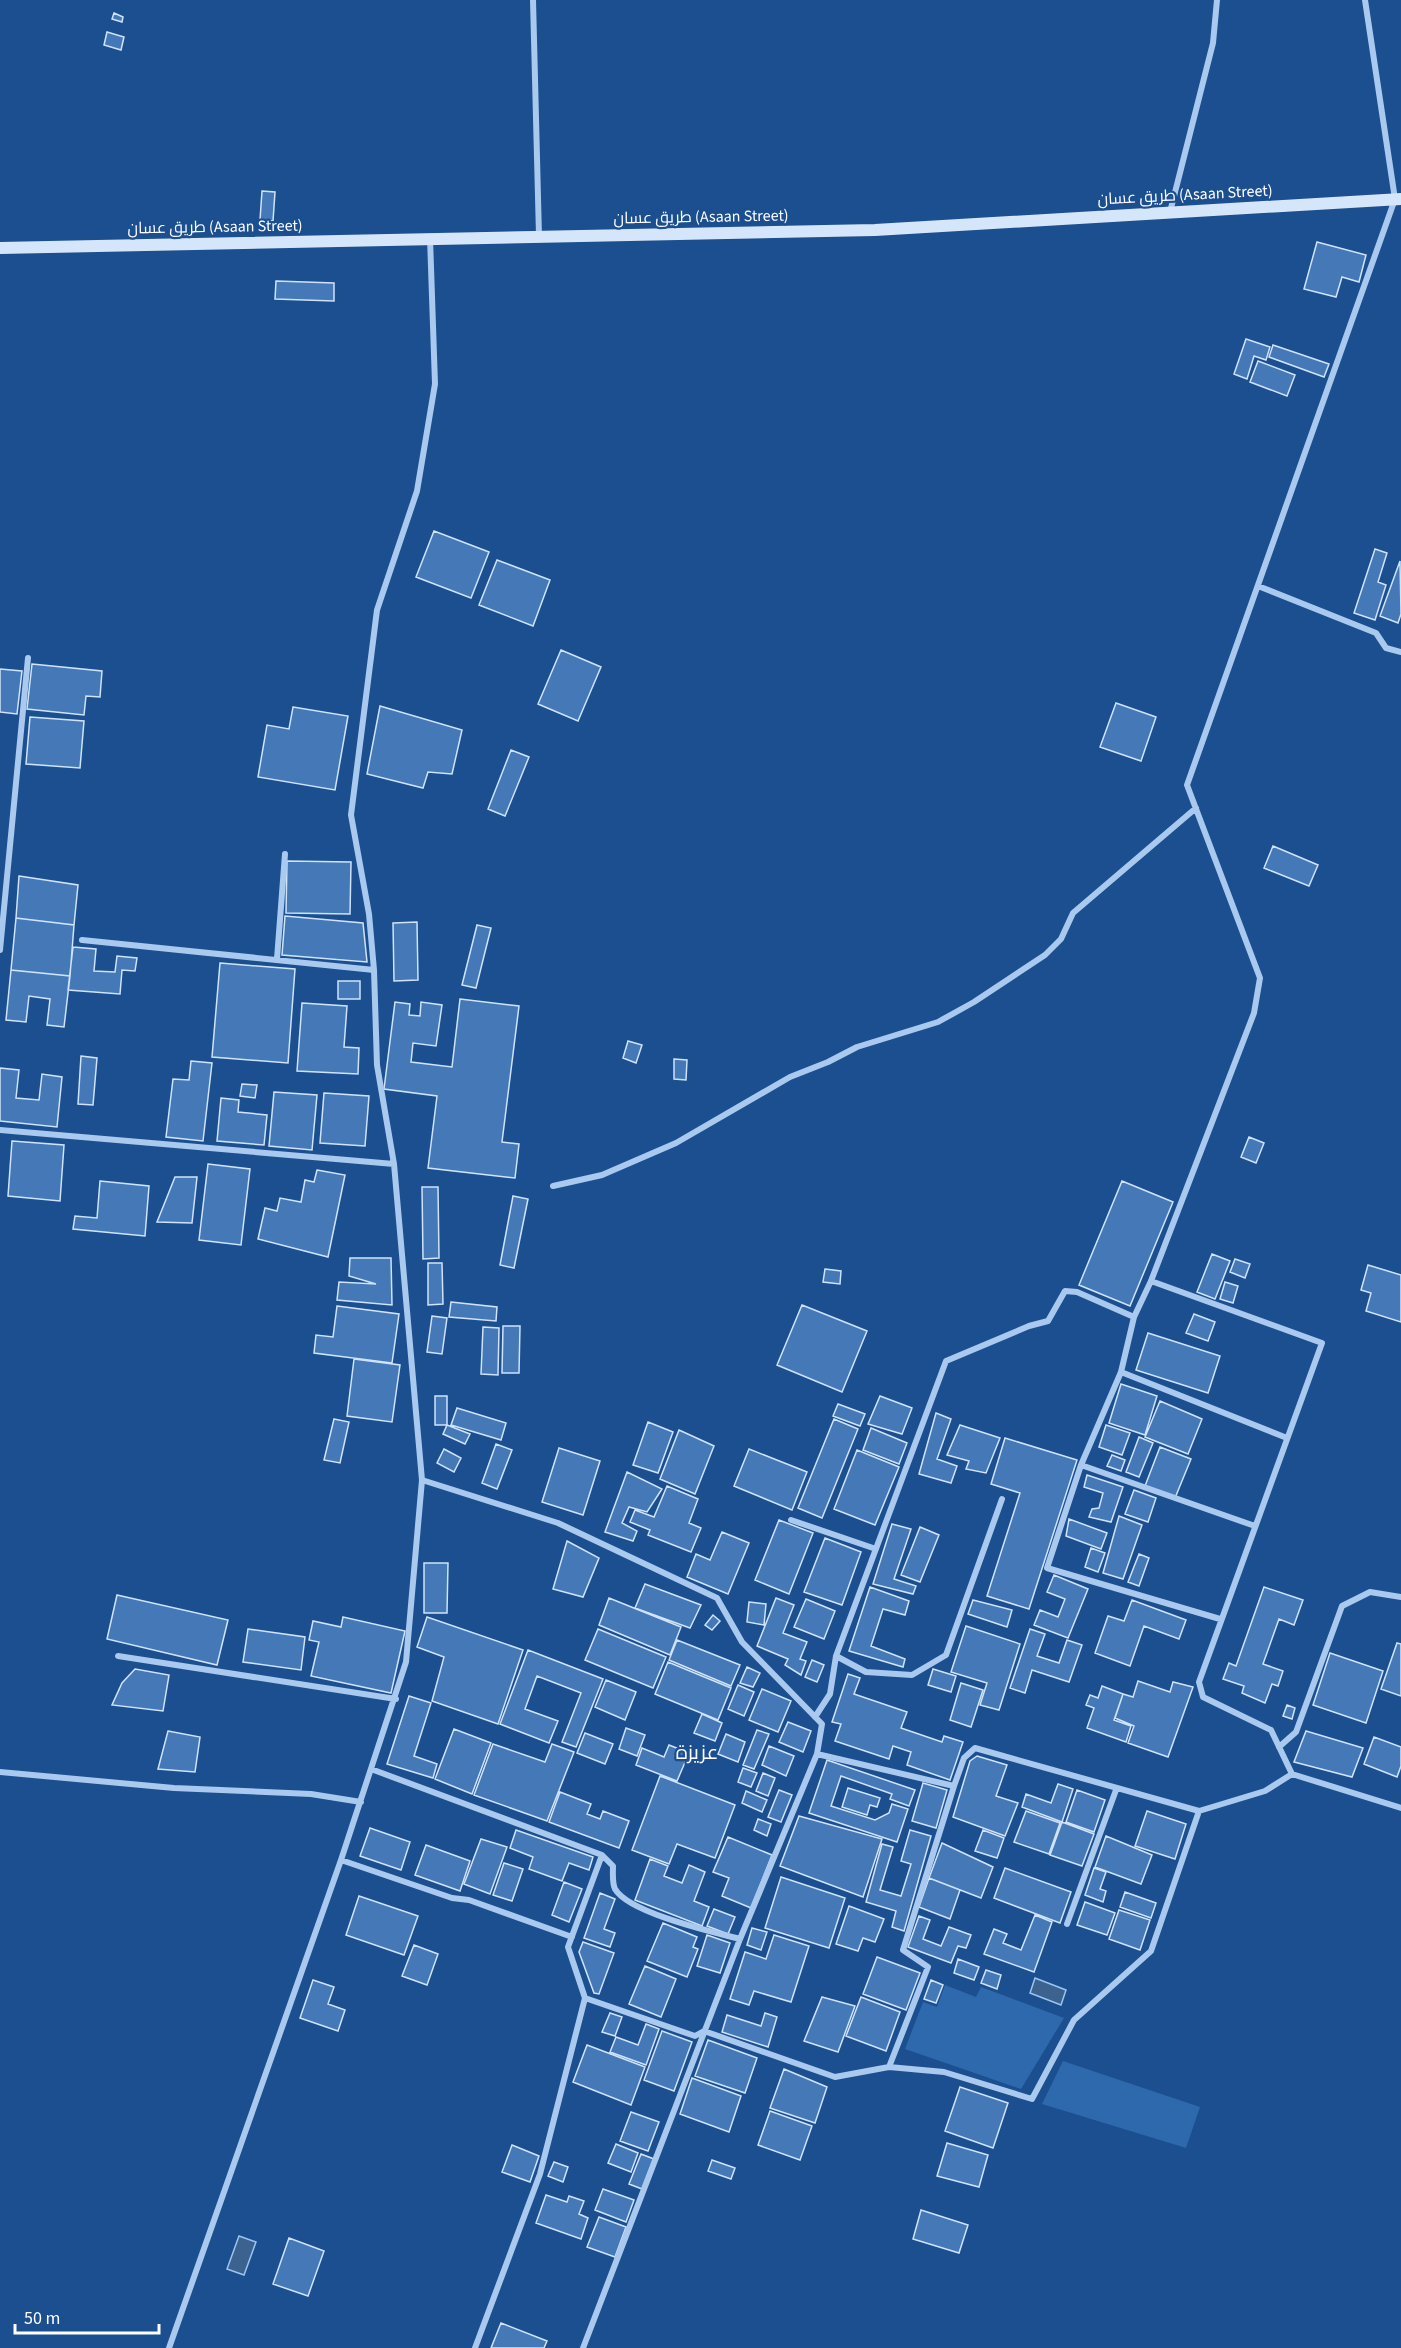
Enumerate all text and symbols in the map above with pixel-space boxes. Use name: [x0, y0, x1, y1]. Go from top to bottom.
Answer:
street label: طريق عسان (Asaan Street): [1097, 179, 1273, 211]
street label: طريق عسان (Asaan Street): [613, 204, 789, 230]
street label: طريق عسان (Asaan Street): [127, 214, 303, 240]
district label: عزيزة: [676, 1739, 718, 1767]
scale bar: [15, 2297, 159, 2335]
text: 50 m: [24, 2306, 60, 2331]

